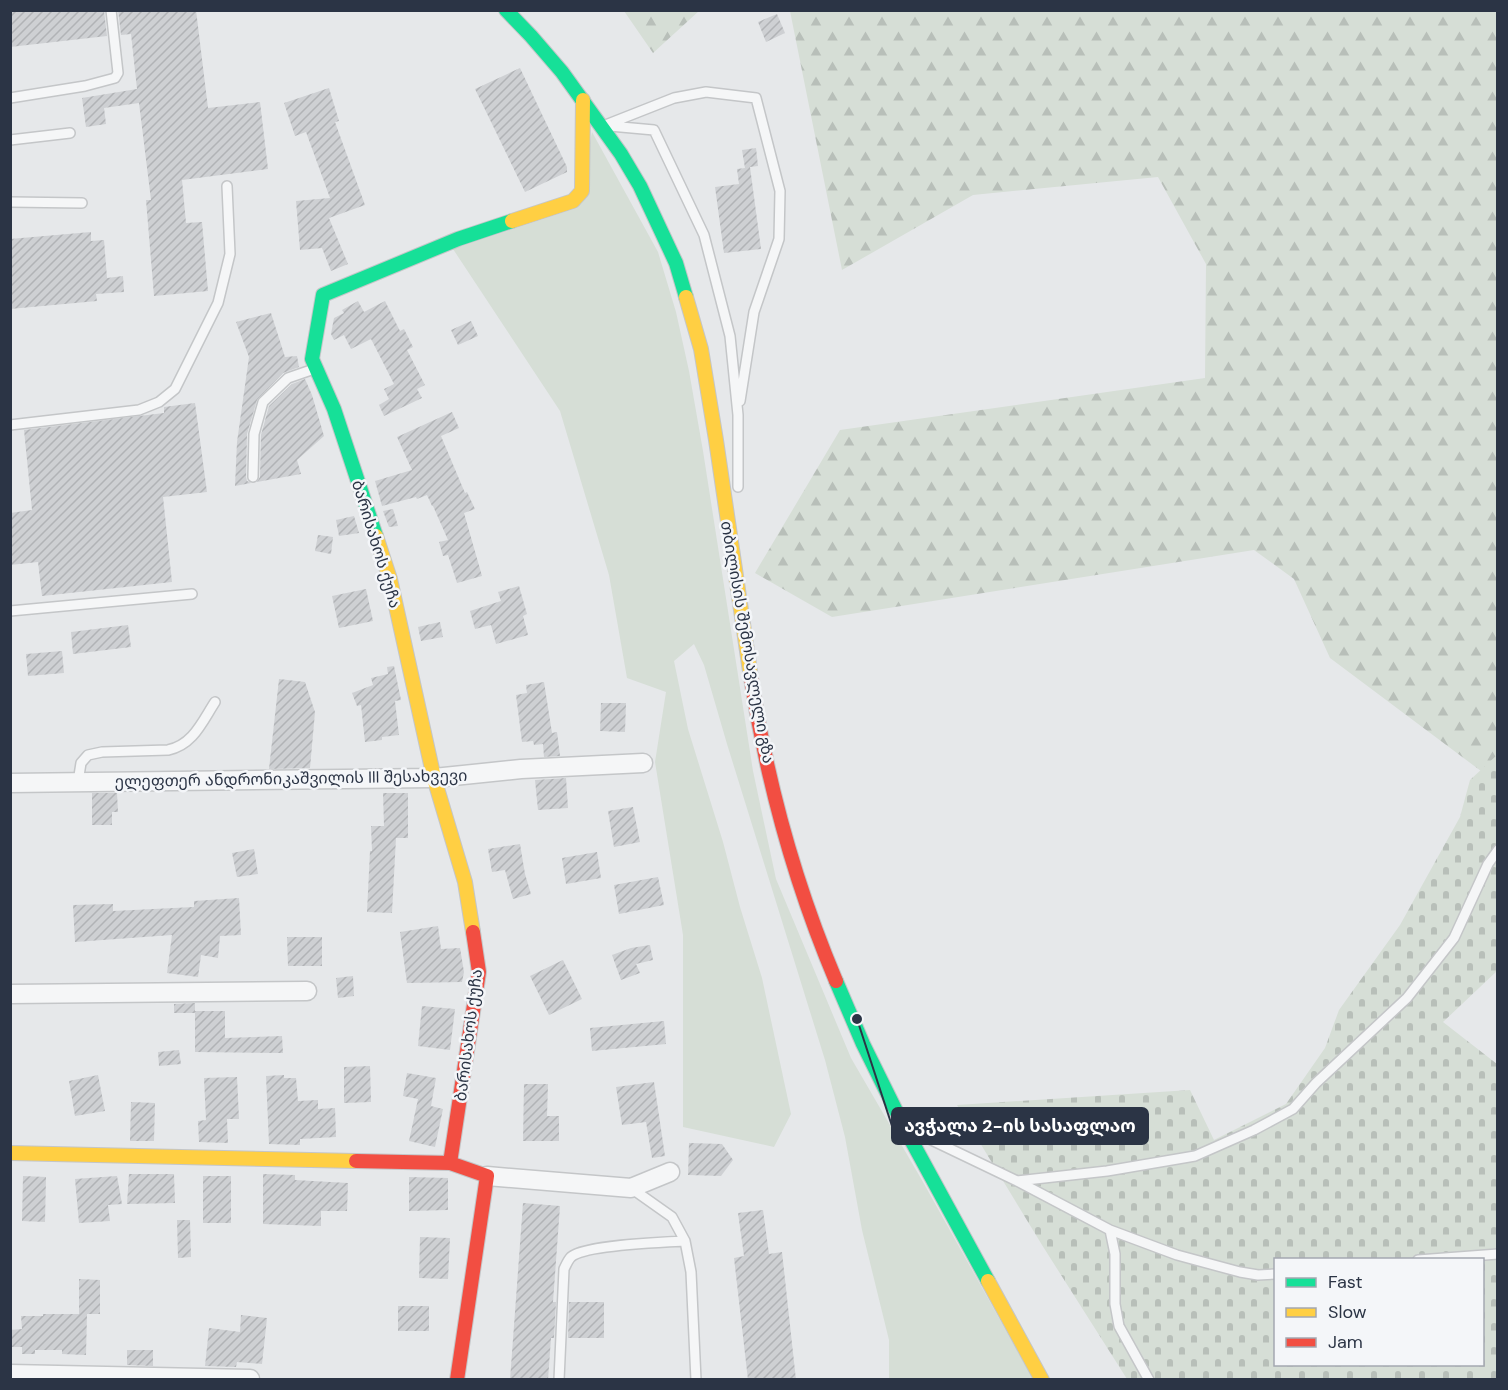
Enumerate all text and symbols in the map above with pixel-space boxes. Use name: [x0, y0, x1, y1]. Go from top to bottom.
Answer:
street label: ბარისახოს ქუჩა: [347, 478, 406, 611]
street label: თბილისის შემოსავლელი გზა: [716, 519, 779, 765]
street label: ელეფთერ ანდრონიკაშვილის III შესახვევი: [115, 765, 467, 792]
street label: ბარისახოს ქუჩა: [450, 968, 487, 1102]
callout: ავჭალა 2-ის სასაფლაო: [892, 1108, 1148, 1144]
text: ავჭალა 2-ის სასაფლაო: [904, 1114, 1136, 1138]
legend: [1274, 1258, 1484, 1366]
text: Fast: [1328, 1270, 1363, 1294]
text: Slow: [1328, 1300, 1367, 1324]
text: Jam: [1328, 1330, 1363, 1354]

